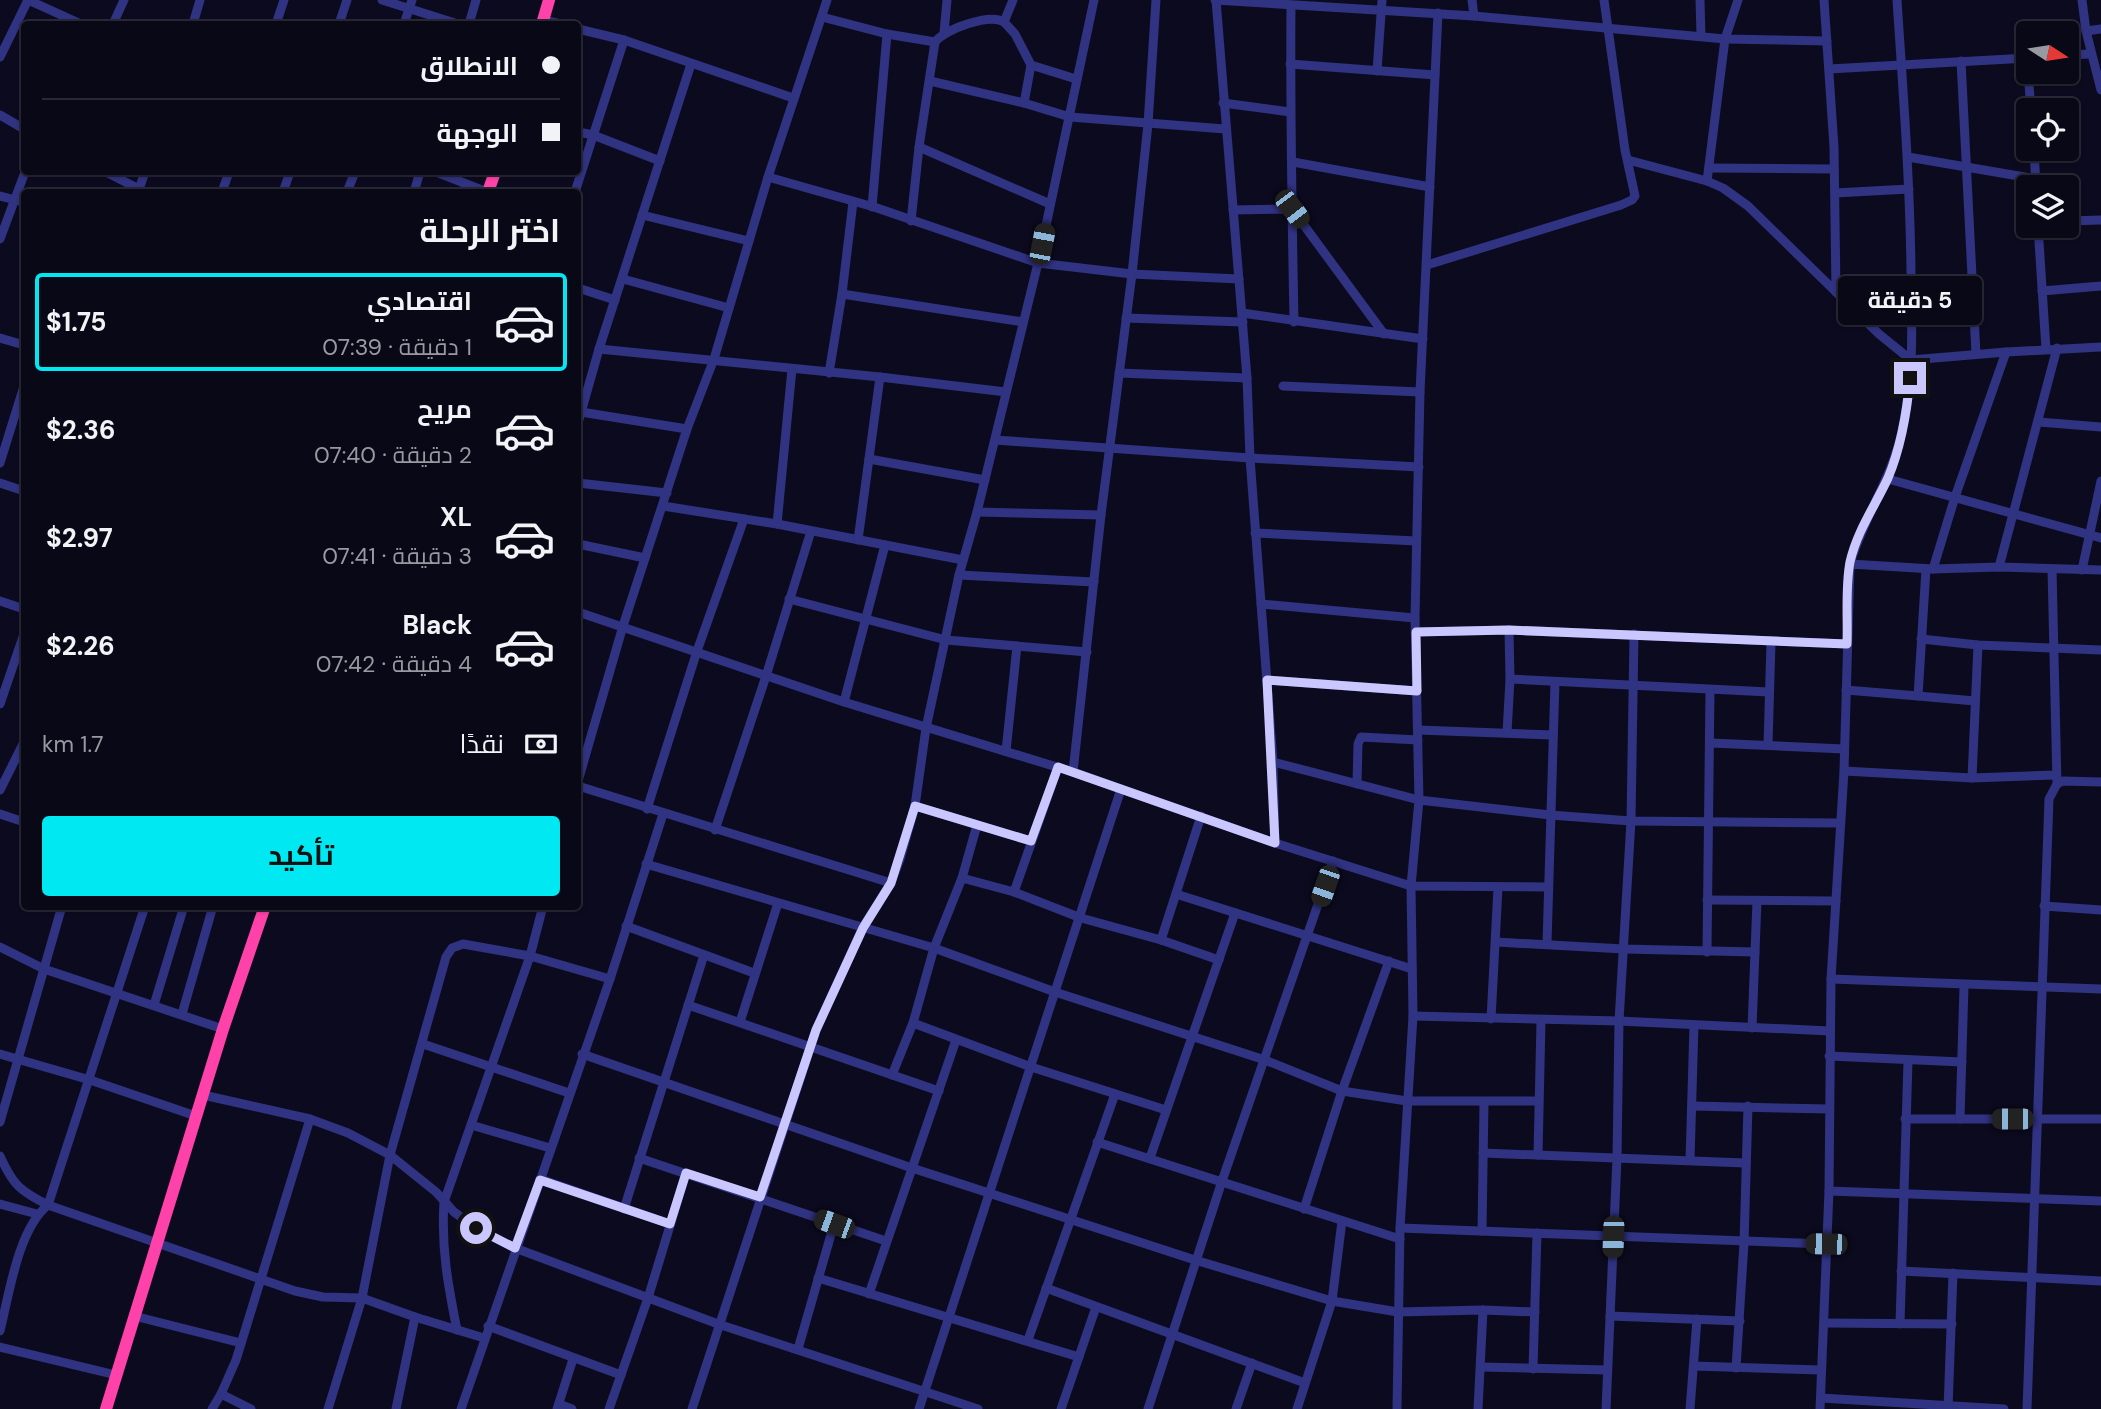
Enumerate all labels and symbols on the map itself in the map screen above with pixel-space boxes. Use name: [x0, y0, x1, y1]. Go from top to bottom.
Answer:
north arrow: [2016, 21, 2079, 84]
car: [1271, 186, 1314, 232]
car: [1028, 221, 1057, 267]
callout: 5 دقيقة: [1838, 276, 1982, 326]
route end: [1894, 362, 1926, 394]
car: [1309, 863, 1342, 909]
car: [1992, 1109, 2034, 1130]
car: [811, 1207, 858, 1241]
route start: [460, 1212, 492, 1244]
car: [1602, 1216, 1625, 1258]
car: [1805, 1233, 1848, 1255]

